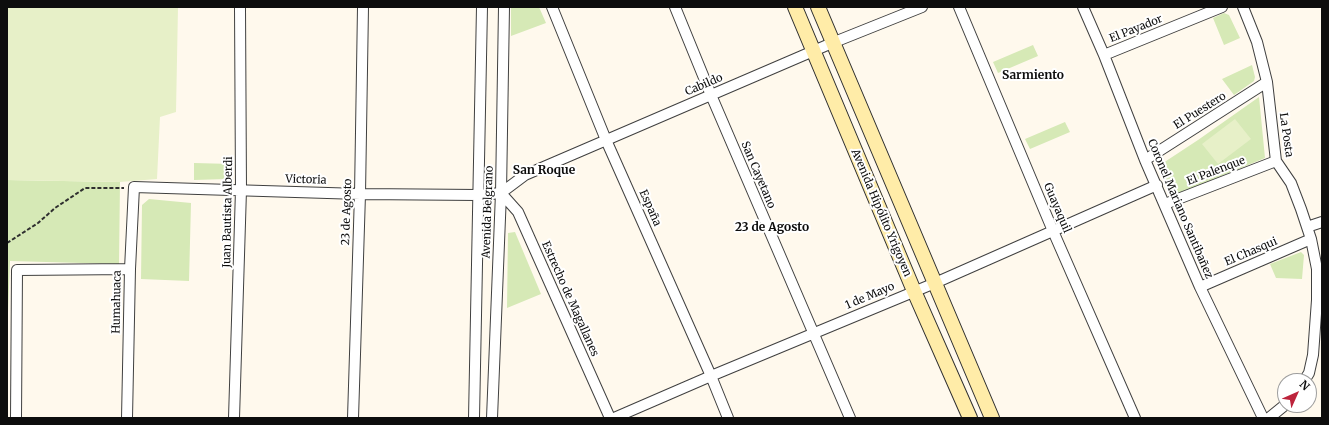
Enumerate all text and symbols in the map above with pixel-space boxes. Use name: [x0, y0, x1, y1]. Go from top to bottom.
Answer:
street label: El Payador: [1108, 12, 1164, 46]
district label: Sarmiento: [1002, 69, 1064, 83]
street label: Cabildo: [683, 71, 725, 99]
street label: El Puestero: [1171, 90, 1229, 132]
street label: La Posta: [1276, 112, 1296, 158]
street label: Coronel Mariano Santibañez: [1145, 137, 1215, 281]
street label: San Cayetano: [738, 140, 778, 210]
street label: Avenida Hipólito Yrigoyen: [848, 147, 914, 279]
street label: El Palenque: [1185, 154, 1247, 188]
street label: Juan Bautista Alberdi: [220, 156, 236, 268]
district label: San Roque: [513, 164, 575, 178]
street label: Avenida Belgrano: [480, 165, 496, 259]
street label: Victoria: [285, 173, 327, 187]
street label: 23 de Agosto: [339, 178, 355, 246]
street label: Guayaquil: [1041, 181, 1073, 235]
street label: España: [636, 188, 664, 228]
district label: 23 de Agosto: [735, 221, 809, 235]
street label: El Chasqui: [1223, 235, 1279, 269]
street label: Estrecho de Magallanes: [539, 239, 601, 359]
street label: Humahuaca: [110, 270, 124, 334]
street label: 1 de Mayo: [844, 280, 896, 312]
north arrow: [1277, 373, 1317, 413]
text: N: [1297, 377, 1313, 393]

